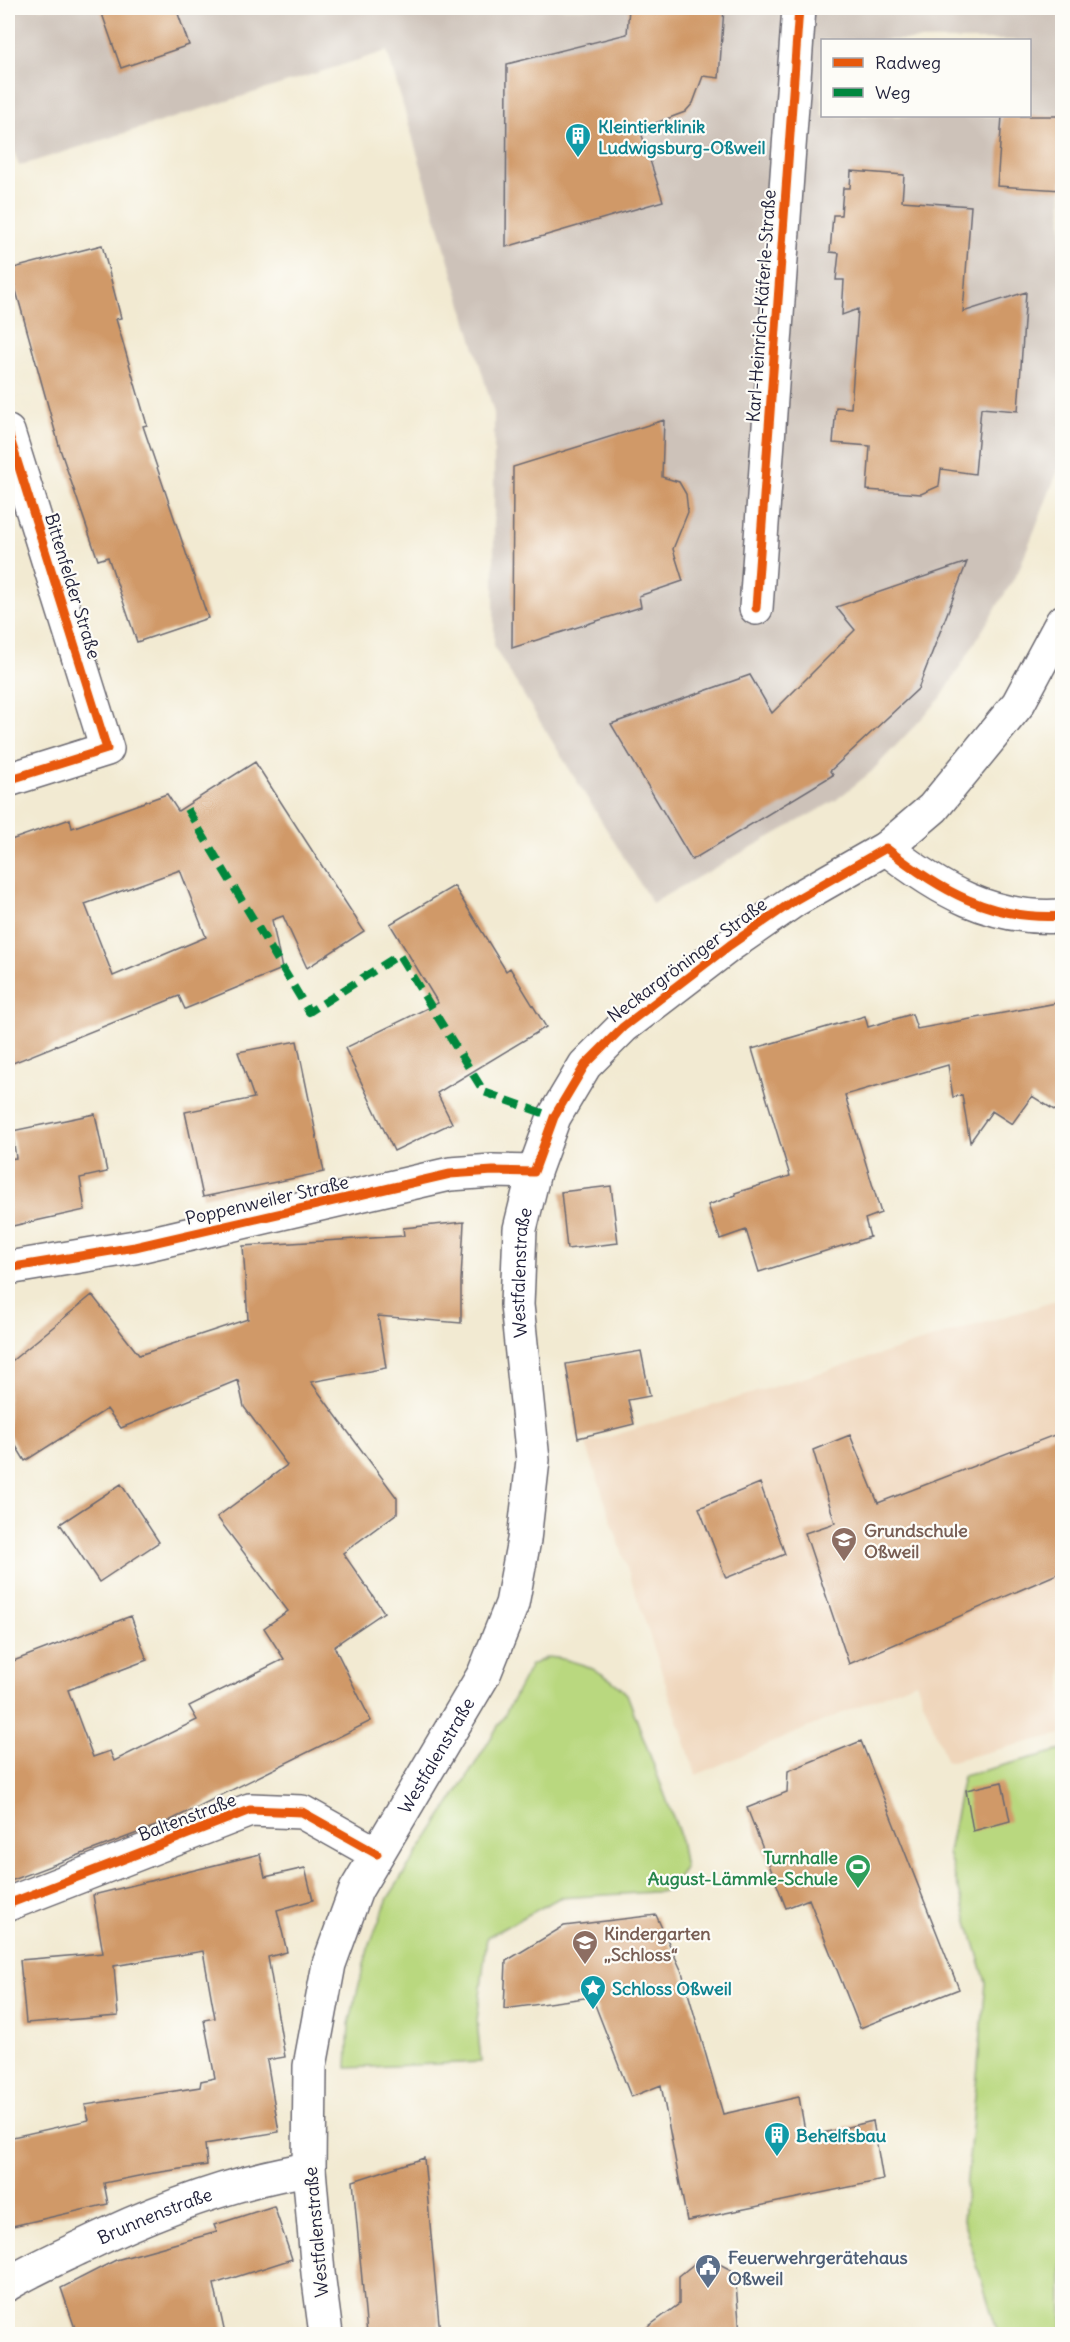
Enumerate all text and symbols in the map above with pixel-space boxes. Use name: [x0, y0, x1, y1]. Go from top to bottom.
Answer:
legend: [821, 39, 1031, 117]
text: Radweg: [875, 51, 941, 74]
text: Weg: [875, 81, 910, 104]
place label: Kleintierklinik Ludwigsburg-Oßweil: [598, 115, 766, 159]
building icon: Kleintierklinik Ludwigsburg-Oßweil: [563, 121, 593, 159]
street label: Karl-Heinrich-Käferle-Straße: [741, 189, 781, 423]
street label: Bittenfelder Straße: [40, 510, 106, 662]
street label: Neckargröninger Straße: [603, 892, 771, 1028]
street label: Poppenweiler Straße: [183, 1170, 351, 1230]
street label: Westfalenstraße: [505, 1205, 536, 1339]
place label: Grundschule Oßweil: [864, 1519, 968, 1563]
school or university icon: Grundschule Oßweil: [829, 1525, 859, 1563]
street label: Westfalenstraße: [393, 1693, 479, 1818]
street label: Baltenstraße: [135, 1788, 239, 1846]
place label: Turnhalle August-Lämmle-Schule: [648, 1846, 838, 1890]
sports icon: Turnhalle August-Lämmle-Schule: [843, 1852, 873, 1890]
place label: Kindergarten „Schloss“: [604, 1922, 711, 1966]
school or university icon: Kindergarten „Schloss“: [570, 1928, 600, 1966]
place icon: Schloss Oßweil: [578, 1973, 608, 2011]
place label: Schloss Oßweil: [612, 1977, 732, 2000]
building icon: Behelfsbau: [762, 2120, 792, 2158]
place label: Behelfsbau: [796, 2124, 887, 2147]
street label: Westfalenstraße: [299, 2166, 333, 2298]
street label: Brunnenstraße: [93, 2182, 215, 2249]
place label: Feuerwehrgerätehaus Oßweil: [728, 2246, 908, 2290]
public building icon: Feuerwehrgerätehaus Oßweil: [693, 2252, 723, 2290]

